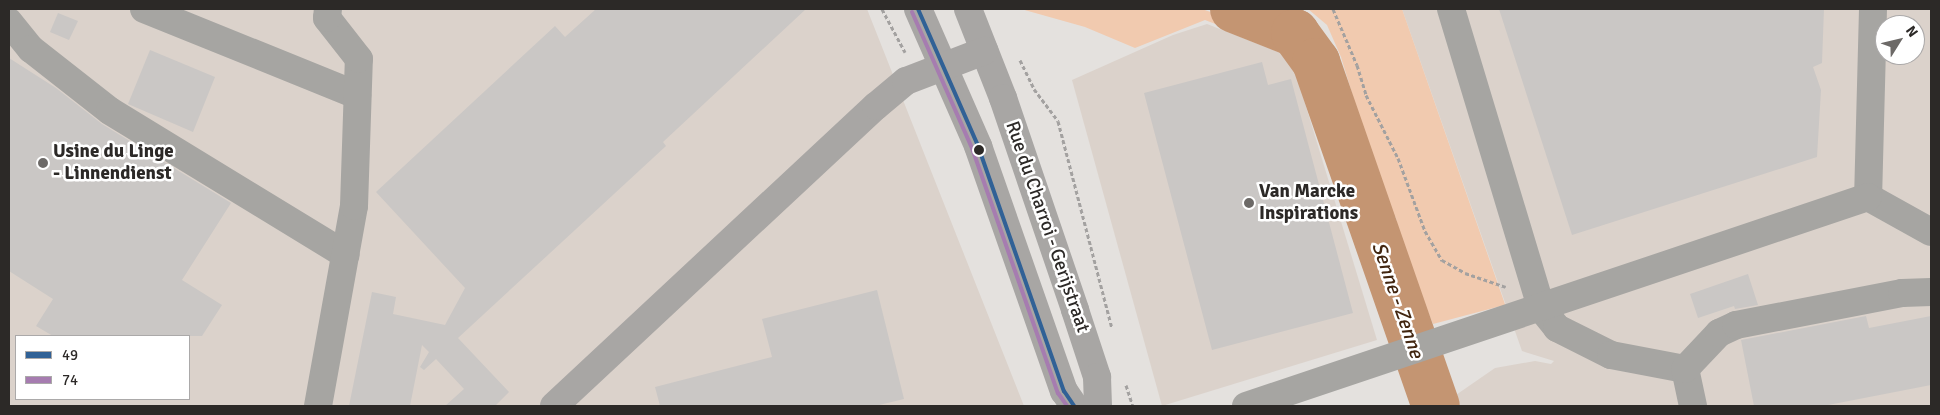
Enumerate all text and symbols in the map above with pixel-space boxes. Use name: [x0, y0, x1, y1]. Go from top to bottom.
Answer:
north arrow: [1875, 15, 1925, 65]
text: N: [1902, 23, 1921, 40]
street label: Rue du Charroi - Gerijstraat: [1000, 118, 1094, 336]
place label: Usine du Linge - Linnendienst: [53, 141, 174, 185]
unlabelled marker: [974, 145, 984, 155]
marker: Usine du Linge - Linnendienst: [37, 157, 49, 169]
place label: Van Marcke Inspirations: [1259, 181, 1358, 225]
marker: Van Marcke Inspirations: [1243, 197, 1255, 209]
water label: Senne - Zenne: [1367, 239, 1429, 361]
legend: [15, 335, 190, 400]
text: 49: [62, 346, 78, 364]
text: 74: [62, 371, 78, 389]

